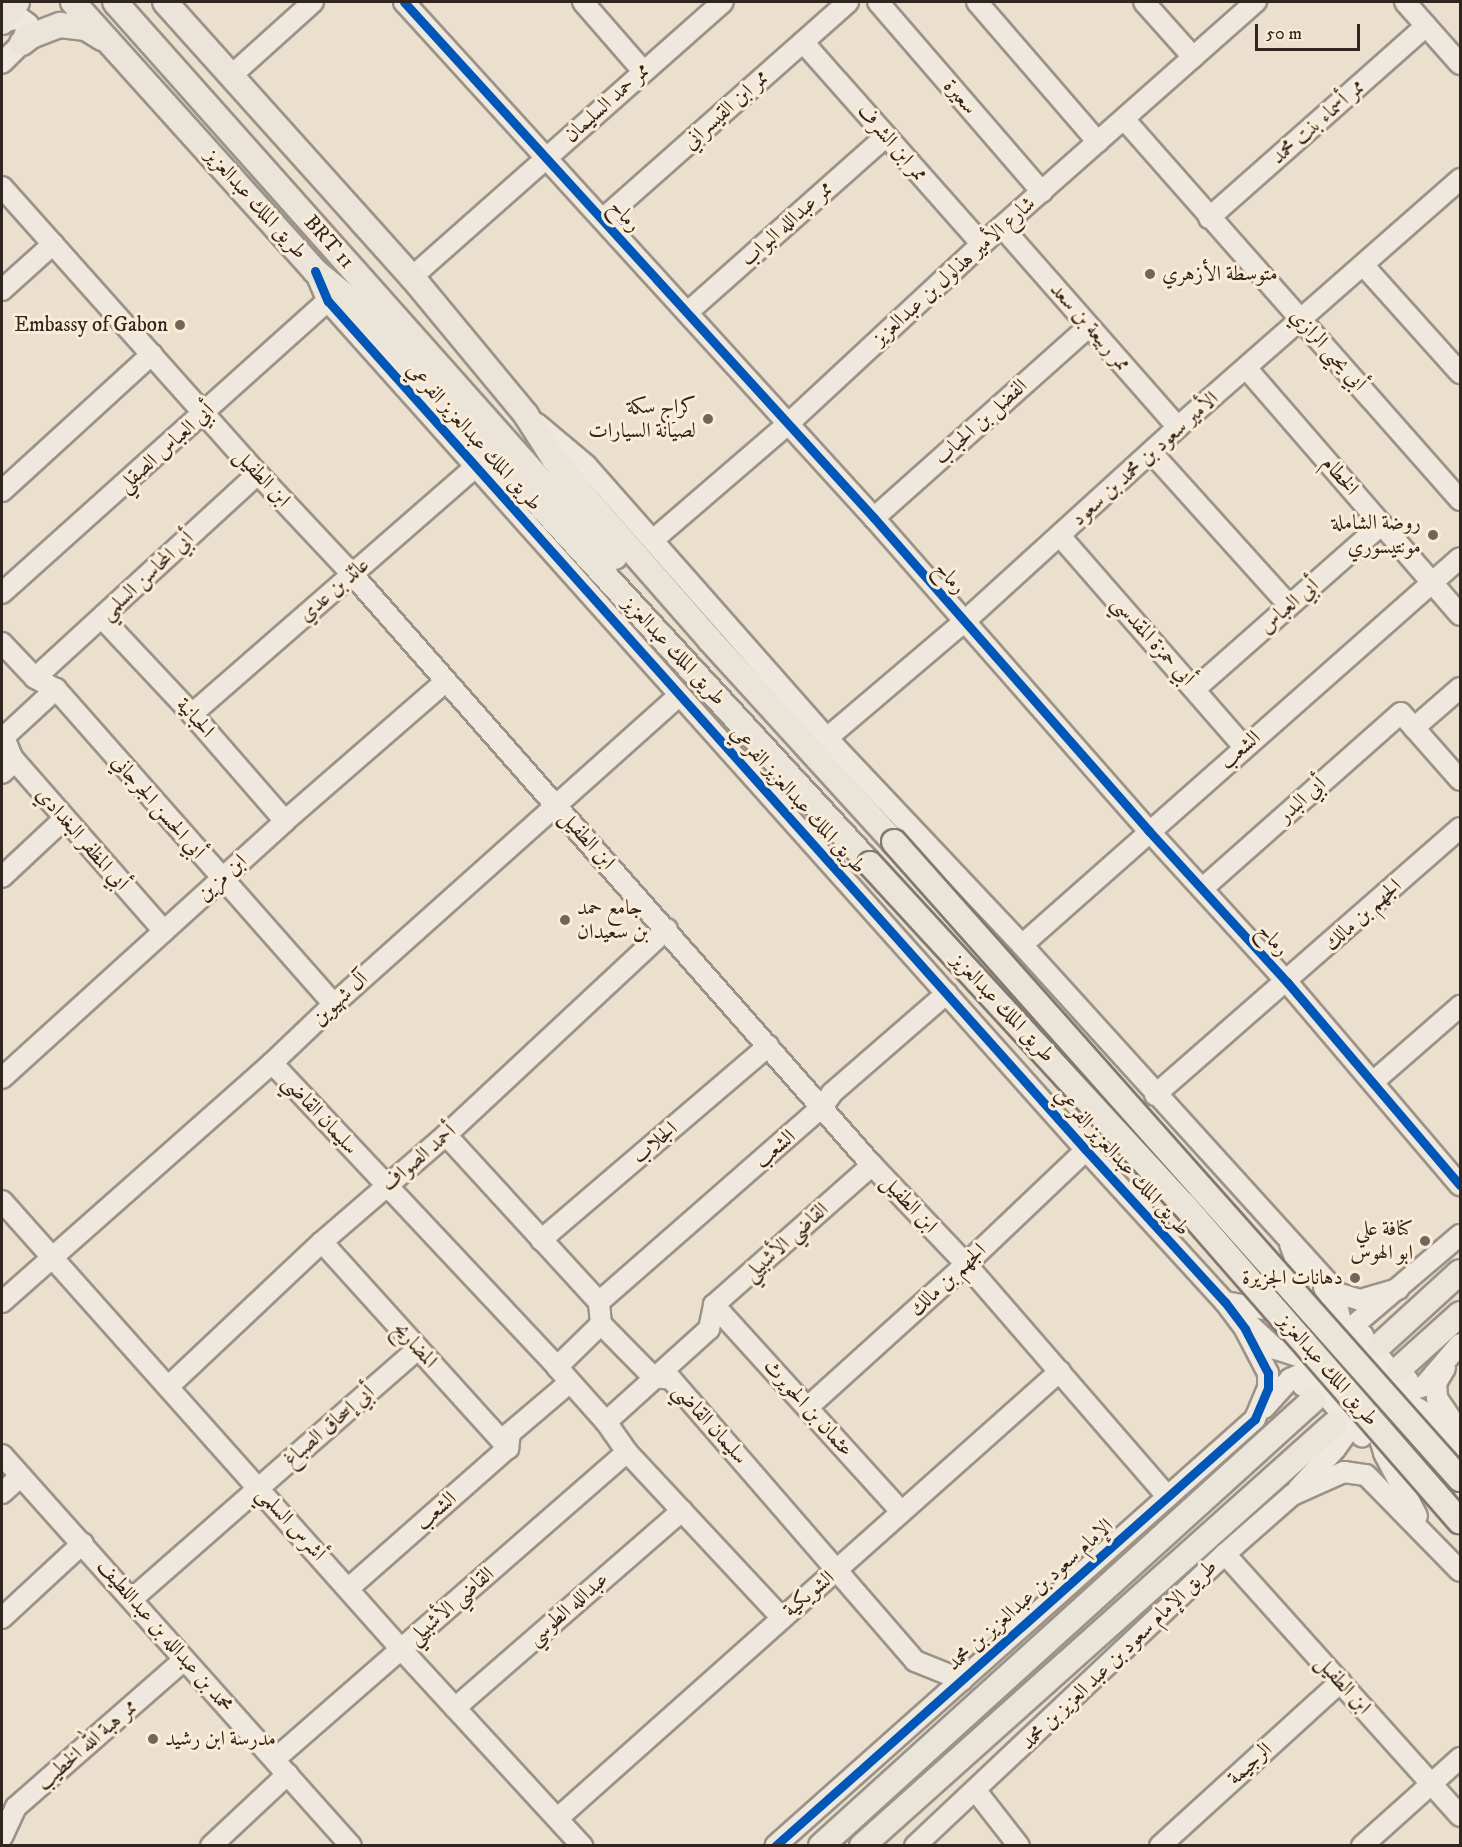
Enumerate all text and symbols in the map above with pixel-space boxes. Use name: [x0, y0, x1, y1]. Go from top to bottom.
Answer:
scale bar: [1258, 12, 1363, 50]
text: 50 m: [1266, 23, 1302, 45]
street label: ممر حمد السليمان: [559, 58, 655, 148]
street label: ممر ابن القيسراني: [678, 65, 774, 155]
street label: سعيرة: [938, 74, 982, 120]
street label: ممر أسماء بنت محمد: [1266, 74, 1370, 170]
street label: ممر ابن الشرف: [852, 99, 932, 187]
street label: طريق الملك عبدالعزيز: [200, 143, 312, 265]
street label: ممر عبدالله البواب: [736, 176, 838, 272]
street label: شارع الأمير هذلول بن عبدالعزيز: [867, 191, 1041, 351]
street label: رماح: [604, 194, 646, 238]
street label: BRT 11: [299, 210, 359, 274]
place label: متوسطة الأزهري: [1162, 261, 1278, 287]
marker: متوسطة الأزهري: [1143, 267, 1157, 281]
street label: ممر ربيعة بن سعد: [1044, 277, 1136, 377]
street label: أبي يحيى الرازي: [1284, 304, 1372, 396]
place label: Embassy of Gabon: [14, 312, 168, 338]
marker: Embassy of Gabon: [173, 318, 187, 332]
street label: طريق الملك عبدالعزيز الفرعي: [401, 358, 547, 516]
street label: الفضل بن الحباب: [929, 374, 1033, 470]
street label: الأمير سعود بن محمد بن سعود: [1066, 386, 1224, 532]
place label: كراج سكة لصيانة السيارات: [588, 394, 696, 444]
street label: أبي العباس الصقلي: [113, 398, 219, 498]
marker: كراج سكة لصيانة السيارات: [701, 412, 715, 426]
street label: ابن الطفيل: [229, 443, 295, 513]
street label: الخطام: [1316, 451, 1364, 501]
place label: روضة الشاملة مونتيسوري: [1332, 510, 1421, 560]
street label: أبي المحاسن السلمي: [95, 526, 199, 626]
marker: روضة الشاملة مونتيسوري: [1426, 528, 1440, 542]
street label: عائذ بن عدي: [293, 552, 375, 628]
street label: رماح: [929, 556, 971, 600]
street label: أبي العباس: [1254, 573, 1324, 639]
street label: طريق الملك عبدالعزيز: [617, 591, 731, 711]
street label: أبي حمزة المقدسي: [1106, 591, 1200, 691]
street label: الحبانية: [171, 693, 219, 743]
street label: طريق الملك عبدالعزيز الفرعي: [725, 721, 871, 879]
street label: الشعب: [1214, 725, 1266, 775]
street label: أبي الحسن الجرجاني: [106, 750, 210, 864]
street label: أبي البدر: [1273, 772, 1331, 828]
street label: أبي المظفر البغدادي: [30, 782, 134, 896]
street label: ابن الطفيل: [554, 805, 620, 875]
street label: ابن مزين: [192, 849, 252, 907]
street label: الجهم بن مالك: [1319, 874, 1407, 956]
place label: جامع حمد بن سعيدان: [577, 895, 648, 945]
marker: جامع حمد بن سعيدان: [558, 913, 572, 927]
street label: رماح: [1252, 918, 1294, 962]
street label: طريق الملك عبدالعزيز: [946, 948, 1060, 1068]
street label: آل شهيوين: [307, 967, 373, 1031]
street label: سليمان القاضي: [277, 1070, 363, 1160]
street label: طريق الملك عبدالعزيز الفرعي: [1049, 1083, 1195, 1241]
street label: الجلاب: [627, 1117, 683, 1169]
street label: أحمد الصواف: [377, 1119, 461, 1197]
street label: الشعب: [749, 1124, 801, 1174]
street label: ابن الطفيل: [876, 1169, 942, 1239]
street label: القاضي الأشبيلي: [738, 1197, 834, 1287]
place label: كنافة علي ابو الهوس: [1350, 1216, 1413, 1266]
marker: كنافة علي ابو الهوس: [1418, 1234, 1432, 1248]
street label: الجهم بن مالك: [904, 1238, 992, 1322]
place label: دهانات الجزيرة: [1242, 1265, 1343, 1291]
marker: دهانات الجزيرة: [1348, 1271, 1362, 1285]
street label: طريق الملك عبدالعزيز: [1272, 1309, 1384, 1431]
street label: المضاريح: [388, 1317, 442, 1373]
street label: عثمان بن الحويرث: [758, 1354, 858, 1462]
street label: سليمان القاضي: [667, 1379, 753, 1469]
street label: أبي إسحاق الصباغ: [278, 1380, 380, 1472]
street label: أشرس السلمي: [251, 1482, 331, 1566]
street label: الشعب: [410, 1486, 462, 1536]
street label: الإمام سعود بن عبدالعزيز بن محمد: [941, 1513, 1119, 1677]
street label: محمد بن عبدالله بن عبداللطيف: [92, 1554, 238, 1718]
street label: طريق الإمام سعود بن عبد العزيز بن محمد: [1016, 1555, 1222, 1755]
street label: القاضي الأشبيلي: [403, 1562, 499, 1650]
street label: الشويكية: [778, 1565, 840, 1623]
street label: عبدالله الطوسي: [522, 1567, 614, 1651]
street label: ابن الطفيل: [1310, 1650, 1376, 1720]
street label: ممر هبة الله الخطيب: [31, 1694, 143, 1796]
place label: مدرسة ابن رشيد: [165, 1726, 276, 1752]
marker: مدرسة ابن رشيد: [146, 1732, 160, 1746]
street label: الرجيمة: [1222, 1737, 1278, 1791]

